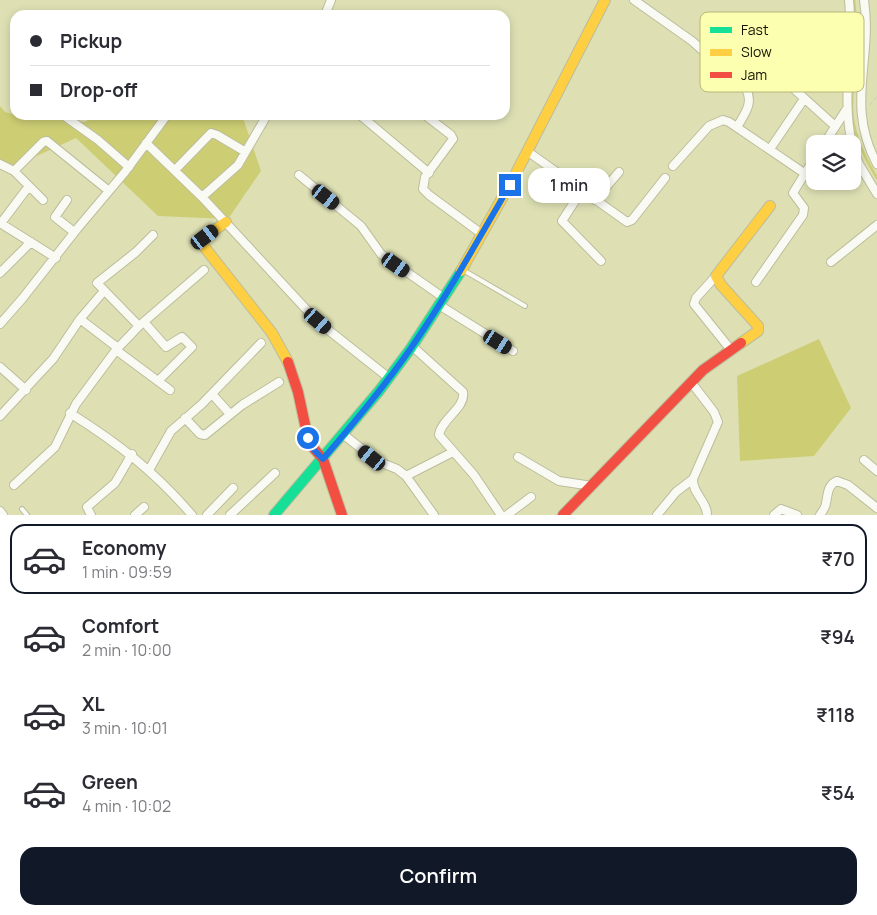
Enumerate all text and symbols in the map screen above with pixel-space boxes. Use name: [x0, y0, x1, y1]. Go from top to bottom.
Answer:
legend: [700, 12, 864, 92]
text: Fast: [741, 20, 769, 39]
text: Pickup: [60, 28, 122, 54]
text: Slow: [741, 42, 772, 61]
text: Jam: [741, 65, 767, 84]
text: Drop-off: [60, 77, 137, 103]
map controls: [806, 135, 861, 190]
button: layers: [806, 135, 861, 190]
callout: 1 min: [528, 168, 610, 202]
route end: [499, 174, 521, 196]
text: 1 min: [550, 174, 588, 196]
car: [309, 182, 342, 212]
car: [188, 222, 221, 252]
car: [379, 250, 412, 280]
car: [301, 305, 334, 337]
car: [481, 328, 514, 356]
route start: [297, 427, 319, 449]
car: [355, 443, 388, 473]
text: Economy: [82, 535, 166, 561]
icon: car: [22, 537, 67, 582]
text: ₹70: [821, 546, 855, 572]
text: 1 min · 09:59: [82, 561, 172, 583]
text: Comfort: [82, 613, 159, 639]
icon: car: [22, 615, 67, 660]
text: ₹94: [820, 624, 855, 650]
text: 2 min · 10:00: [82, 639, 171, 661]
text: XL: [82, 691, 105, 717]
icon: car: [22, 693, 67, 738]
text: ₹118: [816, 702, 855, 728]
text: 3 min · 10:01: [82, 717, 168, 739]
text: Green: [82, 769, 138, 795]
icon: car: [22, 771, 67, 816]
text: ₹54: [821, 780, 855, 806]
text: 4 min · 10:02: [82, 795, 171, 817]
button: Confirm: [20, 847, 857, 905]

